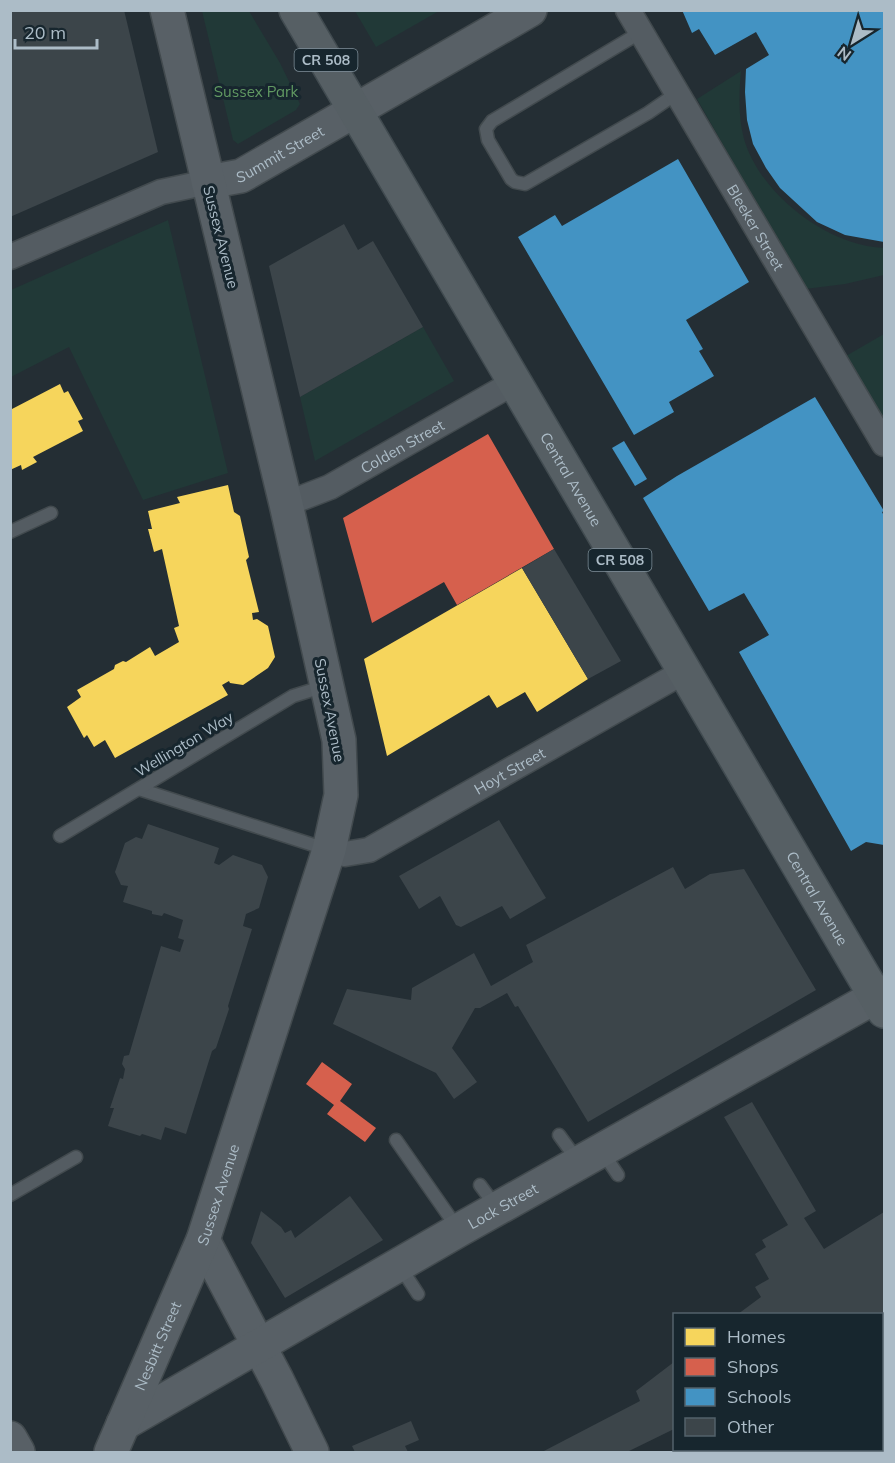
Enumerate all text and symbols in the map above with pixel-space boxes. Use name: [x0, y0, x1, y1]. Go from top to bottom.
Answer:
scale bar: [15, 12, 98, 50]
north arrow: [823, 12, 883, 72]
text: 20 m: [24, 21, 66, 44]
text: N: [833, 42, 855, 66]
road number: CR 508: [294, 49, 358, 71]
park label: Sussex Park: [214, 82, 299, 101]
street label: Summit Street: [235, 121, 327, 186]
street label: Bleeker Street: [723, 181, 789, 274]
street label: Sussex Avenue: [199, 184, 243, 290]
street label: Colden Street: [357, 415, 447, 477]
street label: Central Avenue: [536, 428, 607, 530]
road number: CR 508: [588, 549, 652, 571]
street label: Sussex Avenue: [311, 657, 349, 763]
street label: Wellington Way: [131, 707, 237, 781]
street label: Hoyt Street: [470, 743, 548, 798]
street label: Central Avenue: [783, 848, 853, 949]
street label: Sussex Avenue: [192, 1141, 243, 1248]
street label: Lock Street: [464, 1178, 541, 1233]
street label: Nesbitt Street: [130, 1298, 185, 1393]
legend: [673, 1313, 883, 1451]
text: Homes: [727, 1325, 786, 1348]
text: Shops: [727, 1355, 779, 1378]
text: Schools: [727, 1385, 792, 1408]
text: Other: [727, 1415, 775, 1438]

